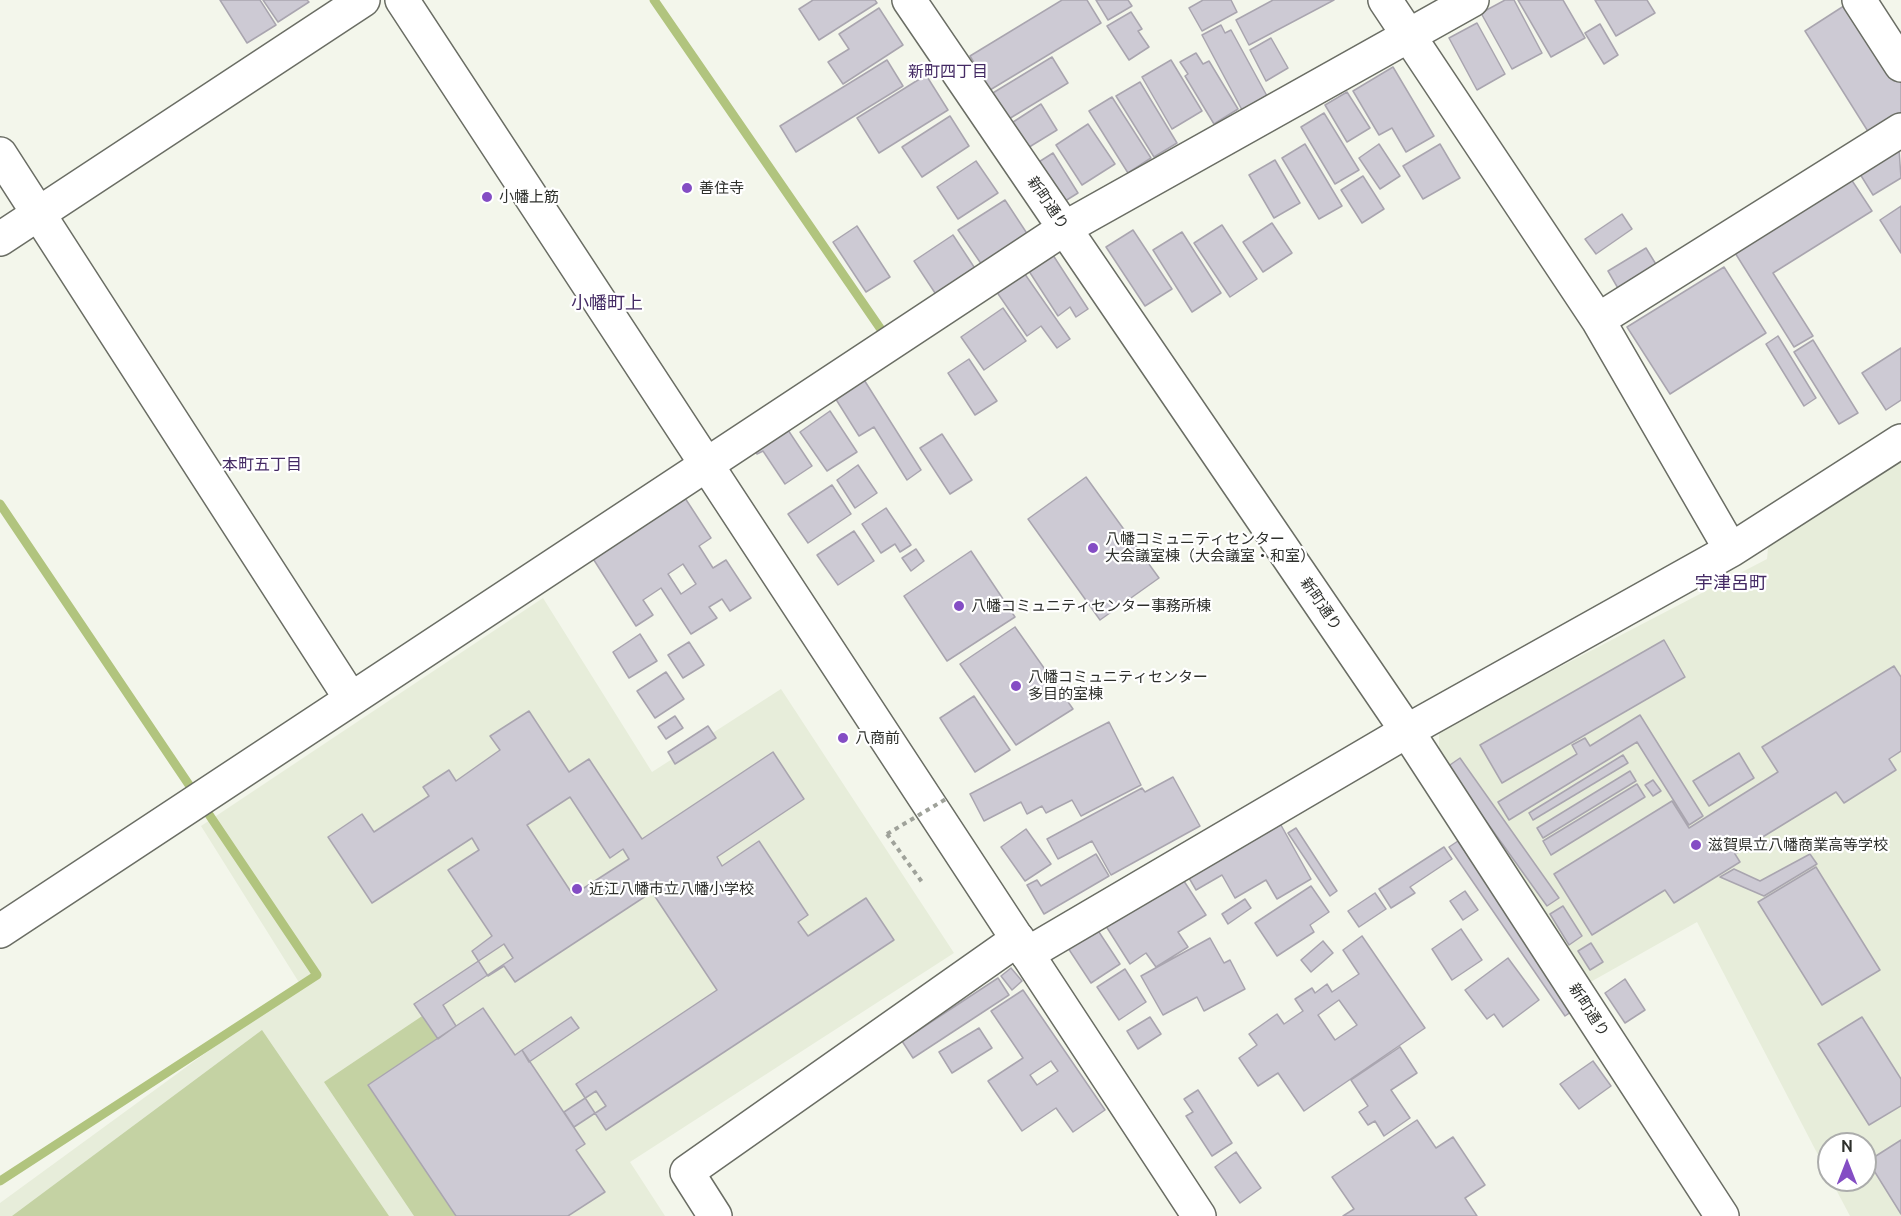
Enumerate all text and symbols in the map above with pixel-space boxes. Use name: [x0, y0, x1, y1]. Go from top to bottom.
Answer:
district label: 新町四丁目: [908, 62, 988, 82]
street label: 新町通り: [1024, 173, 1072, 233]
place label: 善住寺: [699, 179, 744, 197]
marker: 善住寺: [680, 181, 694, 195]
place label: 小幡上筋: [499, 188, 559, 206]
marker: 小幡上筋: [480, 190, 494, 204]
district label: 小幡町上: [571, 292, 643, 314]
district label: 本町五丁目: [222, 455, 302, 475]
place label: 八幡コミュニティセンター 大会議室棟（大会議室・和室）: [1105, 530, 1315, 565]
marker: 八幡コミュニティセンター 大会議室棟（大会議室・和室）: [1086, 541, 1100, 555]
district label: 宇津呂町: [1695, 572, 1767, 594]
street label: 新町通り: [1297, 574, 1345, 634]
place label: 八幡コミュニティセンター事務所棟: [971, 597, 1211, 615]
marker: 八幡コミュニティセンター事務所棟: [952, 599, 966, 613]
place label: 八幡コミュニティセンター 多目的室棟: [1028, 668, 1208, 703]
marker: 八幡コミュニティセンター 多目的室棟: [1009, 679, 1023, 693]
place label: 八商前: [855, 729, 900, 747]
marker: 八商前: [836, 731, 850, 745]
place label: 滋賀県立八幡商業高等学校: [1708, 836, 1888, 854]
marker: 滋賀県立八幡商業高等学校: [1689, 838, 1703, 852]
place label: 近江八幡市立八幡小学校: [589, 880, 754, 898]
marker: 近江八幡市立八幡小学校: [570, 882, 584, 896]
street label: 新町通り: [1565, 980, 1613, 1040]
north arrow: [1817, 1132, 1877, 1192]
text: N: [1841, 1137, 1853, 1155]

